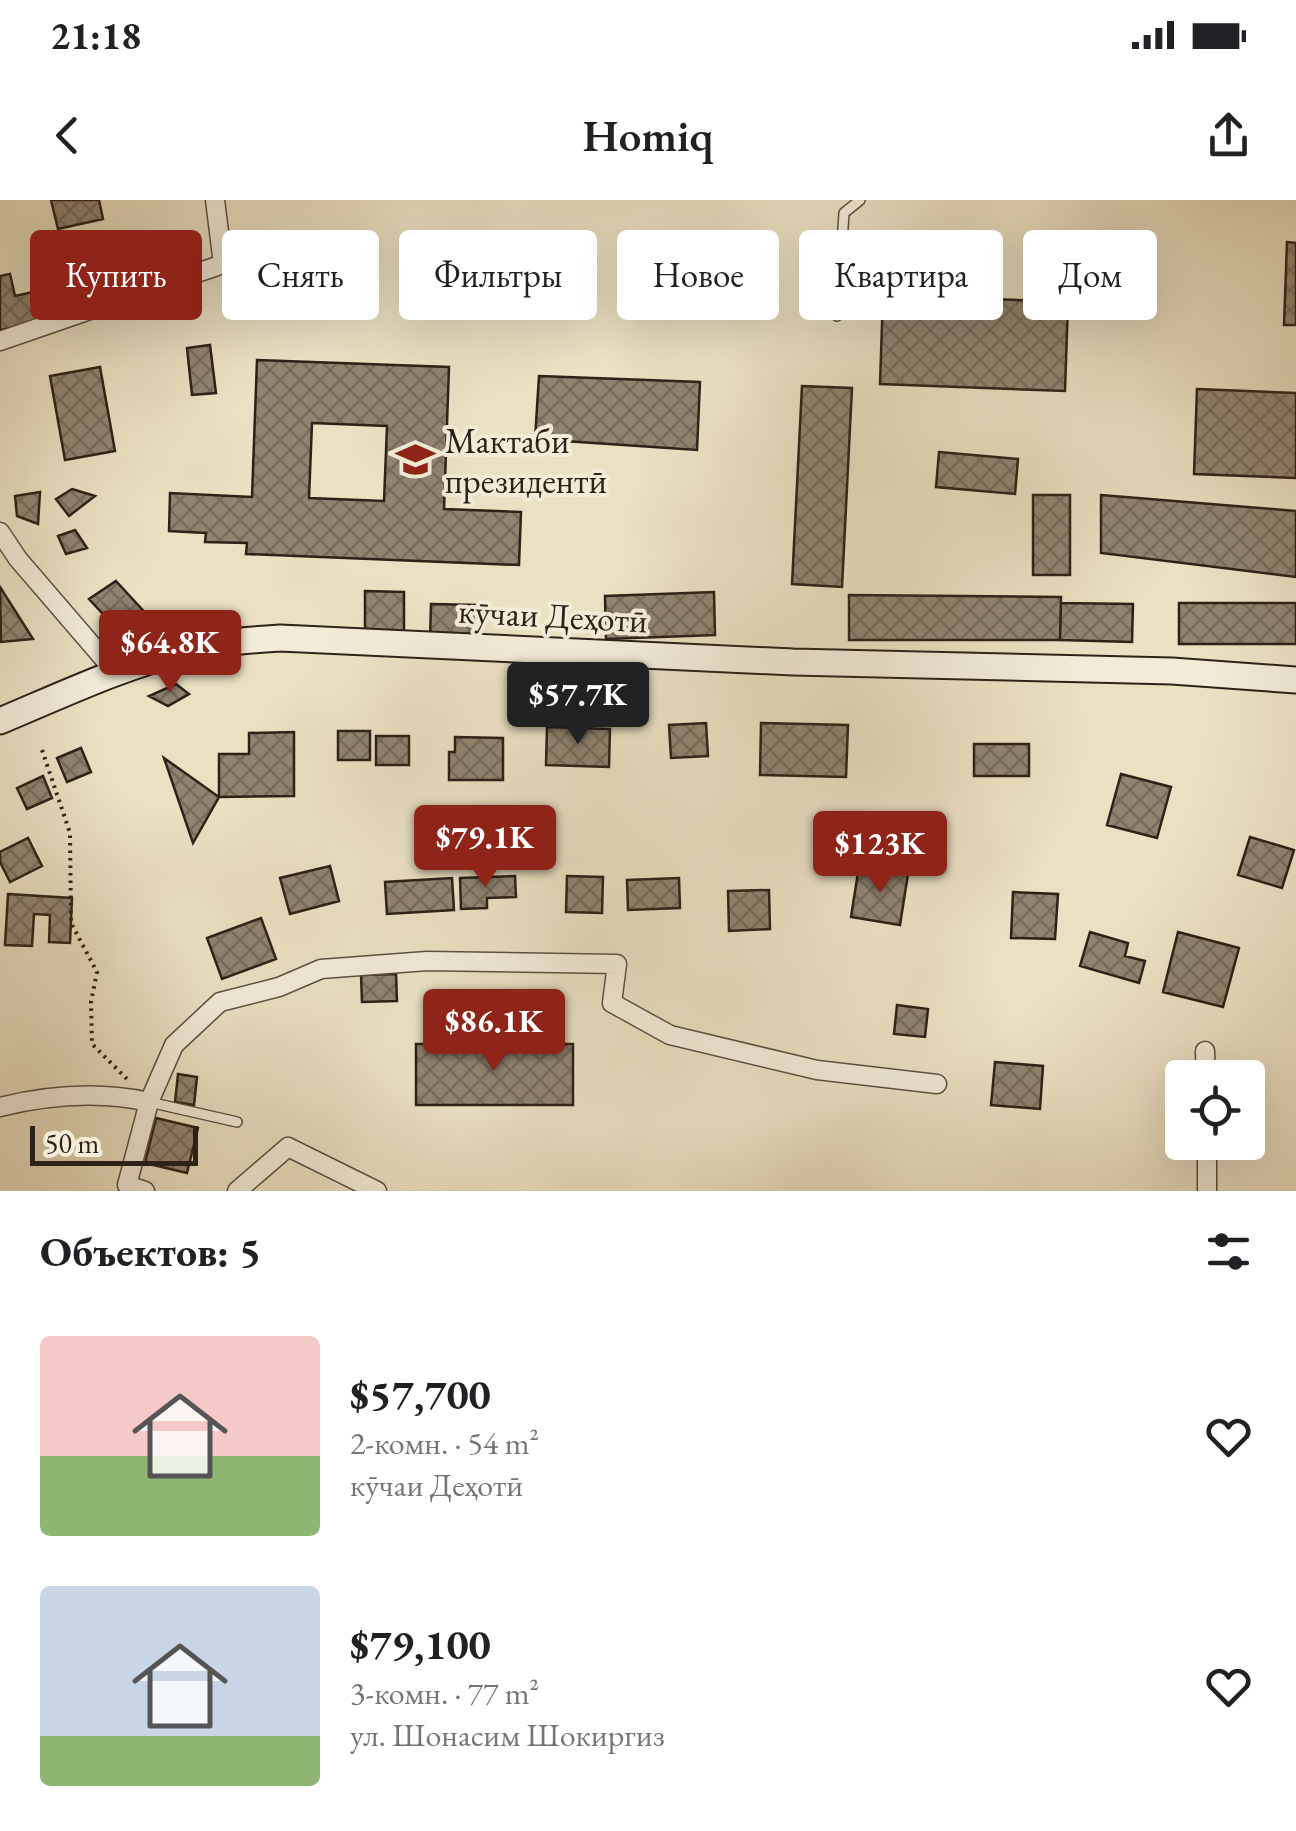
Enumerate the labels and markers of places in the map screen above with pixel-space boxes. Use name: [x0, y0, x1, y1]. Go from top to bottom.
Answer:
place label: Мактаби президентӣ: [445, 418, 607, 504]
school or university icon: Мактаби президентӣ: [394, 439, 436, 481]
pin: $64.8K: [89, 610, 251, 695]
pin: $57.7K: [497, 662, 659, 747]
pin: $79.1K: [404, 805, 566, 890]
pin: $123K: [810, 811, 950, 896]
pin: $86.1K: [413, 989, 575, 1074]

